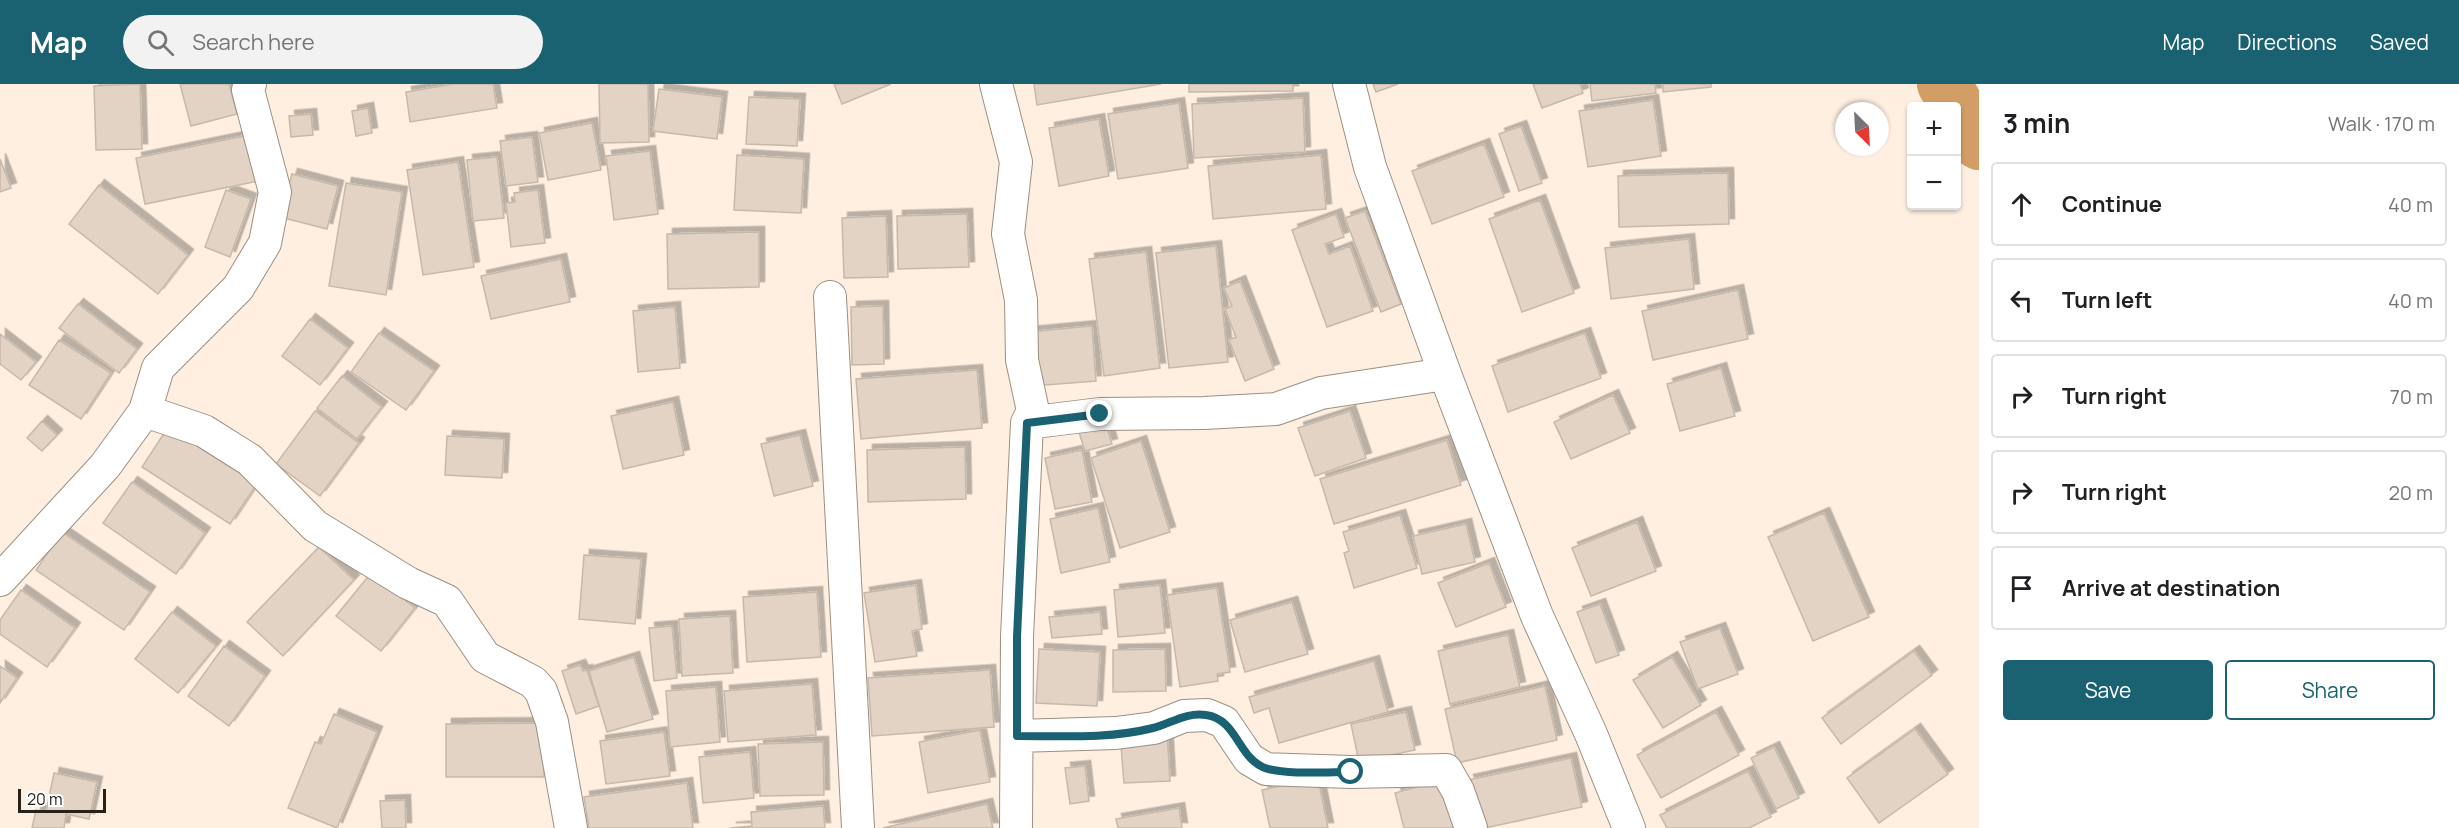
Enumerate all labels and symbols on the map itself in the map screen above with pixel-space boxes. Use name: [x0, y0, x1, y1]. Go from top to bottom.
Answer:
north arrow: [1835, 102, 1889, 156]
route end: [1086, 400, 1112, 426]
route start: [1337, 758, 1363, 784]
scale bar: [18, 786, 106, 814]

